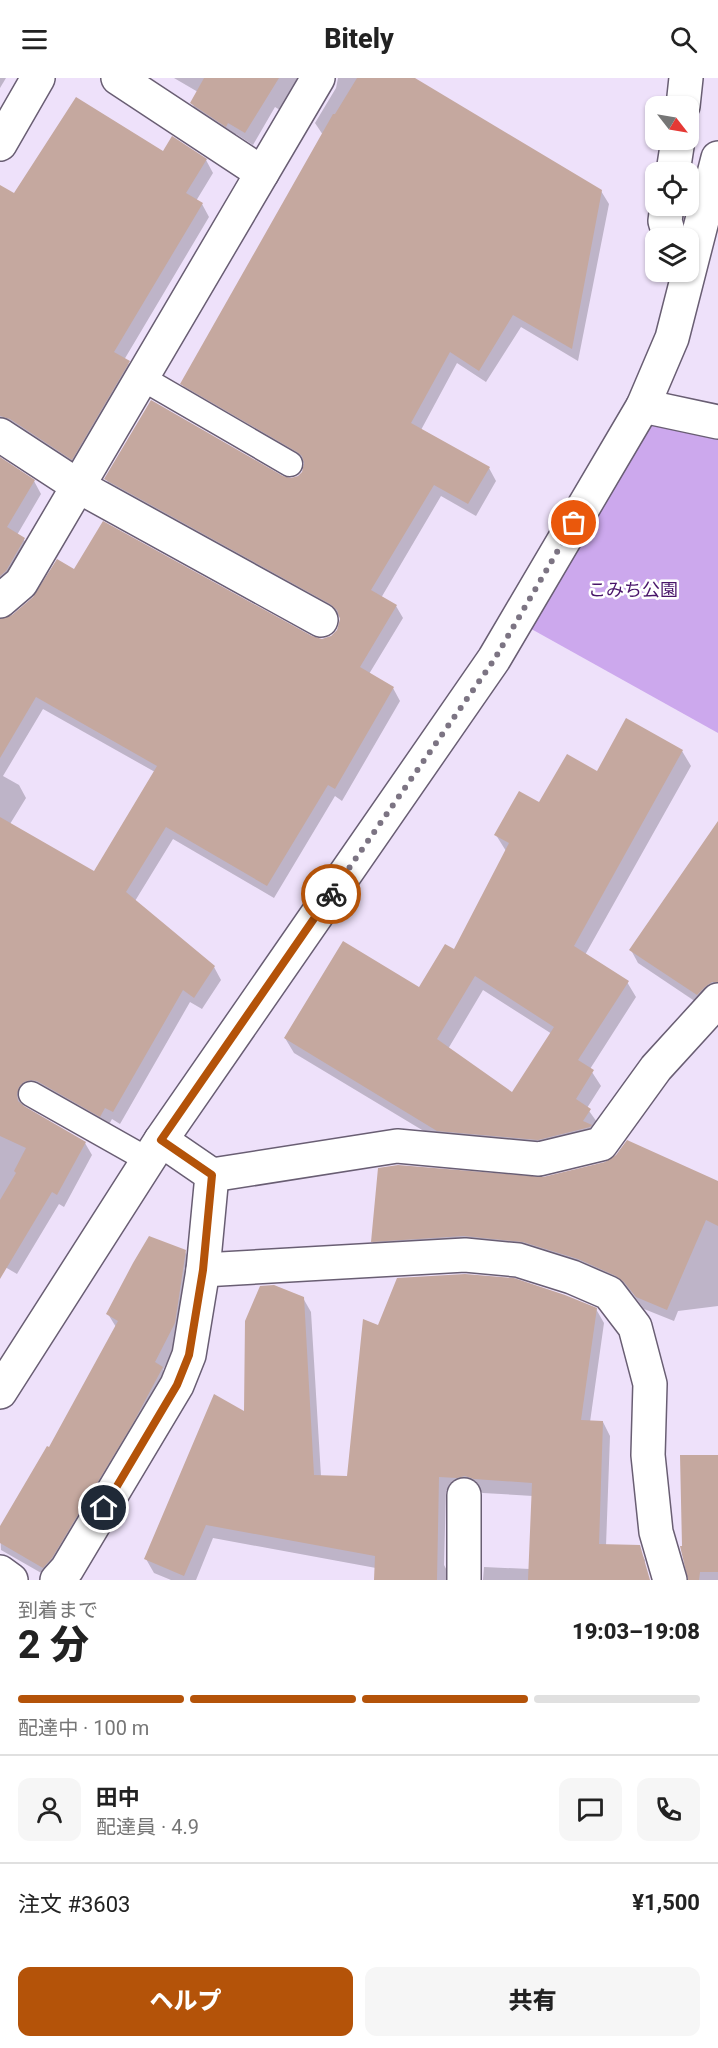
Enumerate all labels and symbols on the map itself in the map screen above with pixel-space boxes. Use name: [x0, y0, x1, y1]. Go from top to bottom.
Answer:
north arrow: [645, 96, 699, 150]
pin: [548, 497, 599, 548]
park label: こみち公園: [588, 579, 678, 600]
courier: [301, 864, 361, 924]
pin: [78, 1482, 129, 1533]

